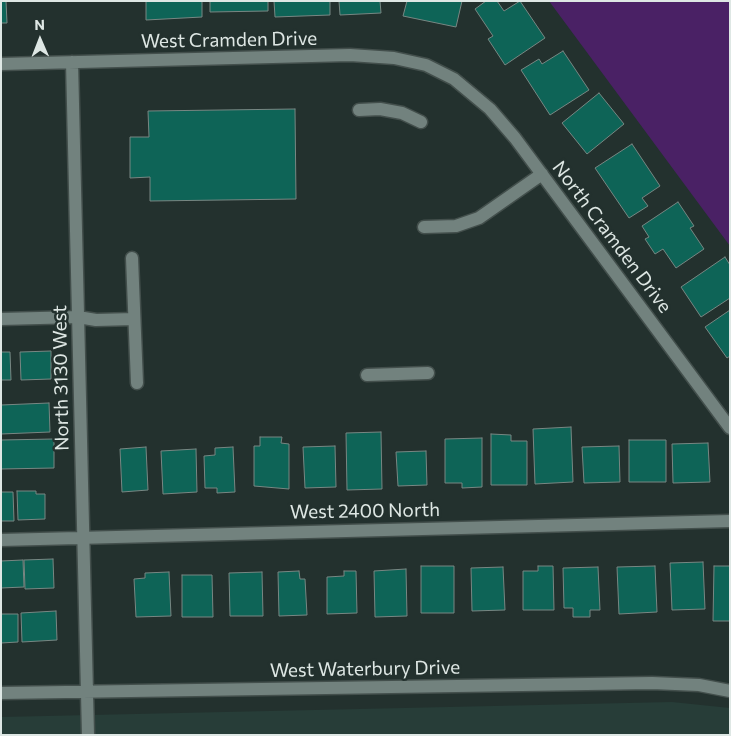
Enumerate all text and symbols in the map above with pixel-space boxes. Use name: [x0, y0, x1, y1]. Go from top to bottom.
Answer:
north arrow: [15, 15, 65, 65]
text: N: [34, 16, 45, 33]
street label: West Cramden Drive: [141, 27, 317, 53]
street label: North Cramden Drive: [548, 157, 676, 317]
street label: North 3130 West: [48, 305, 74, 451]
street label: West 2400 North: [290, 498, 440, 524]
street label: West Waterbury Drive: [270, 656, 460, 682]

